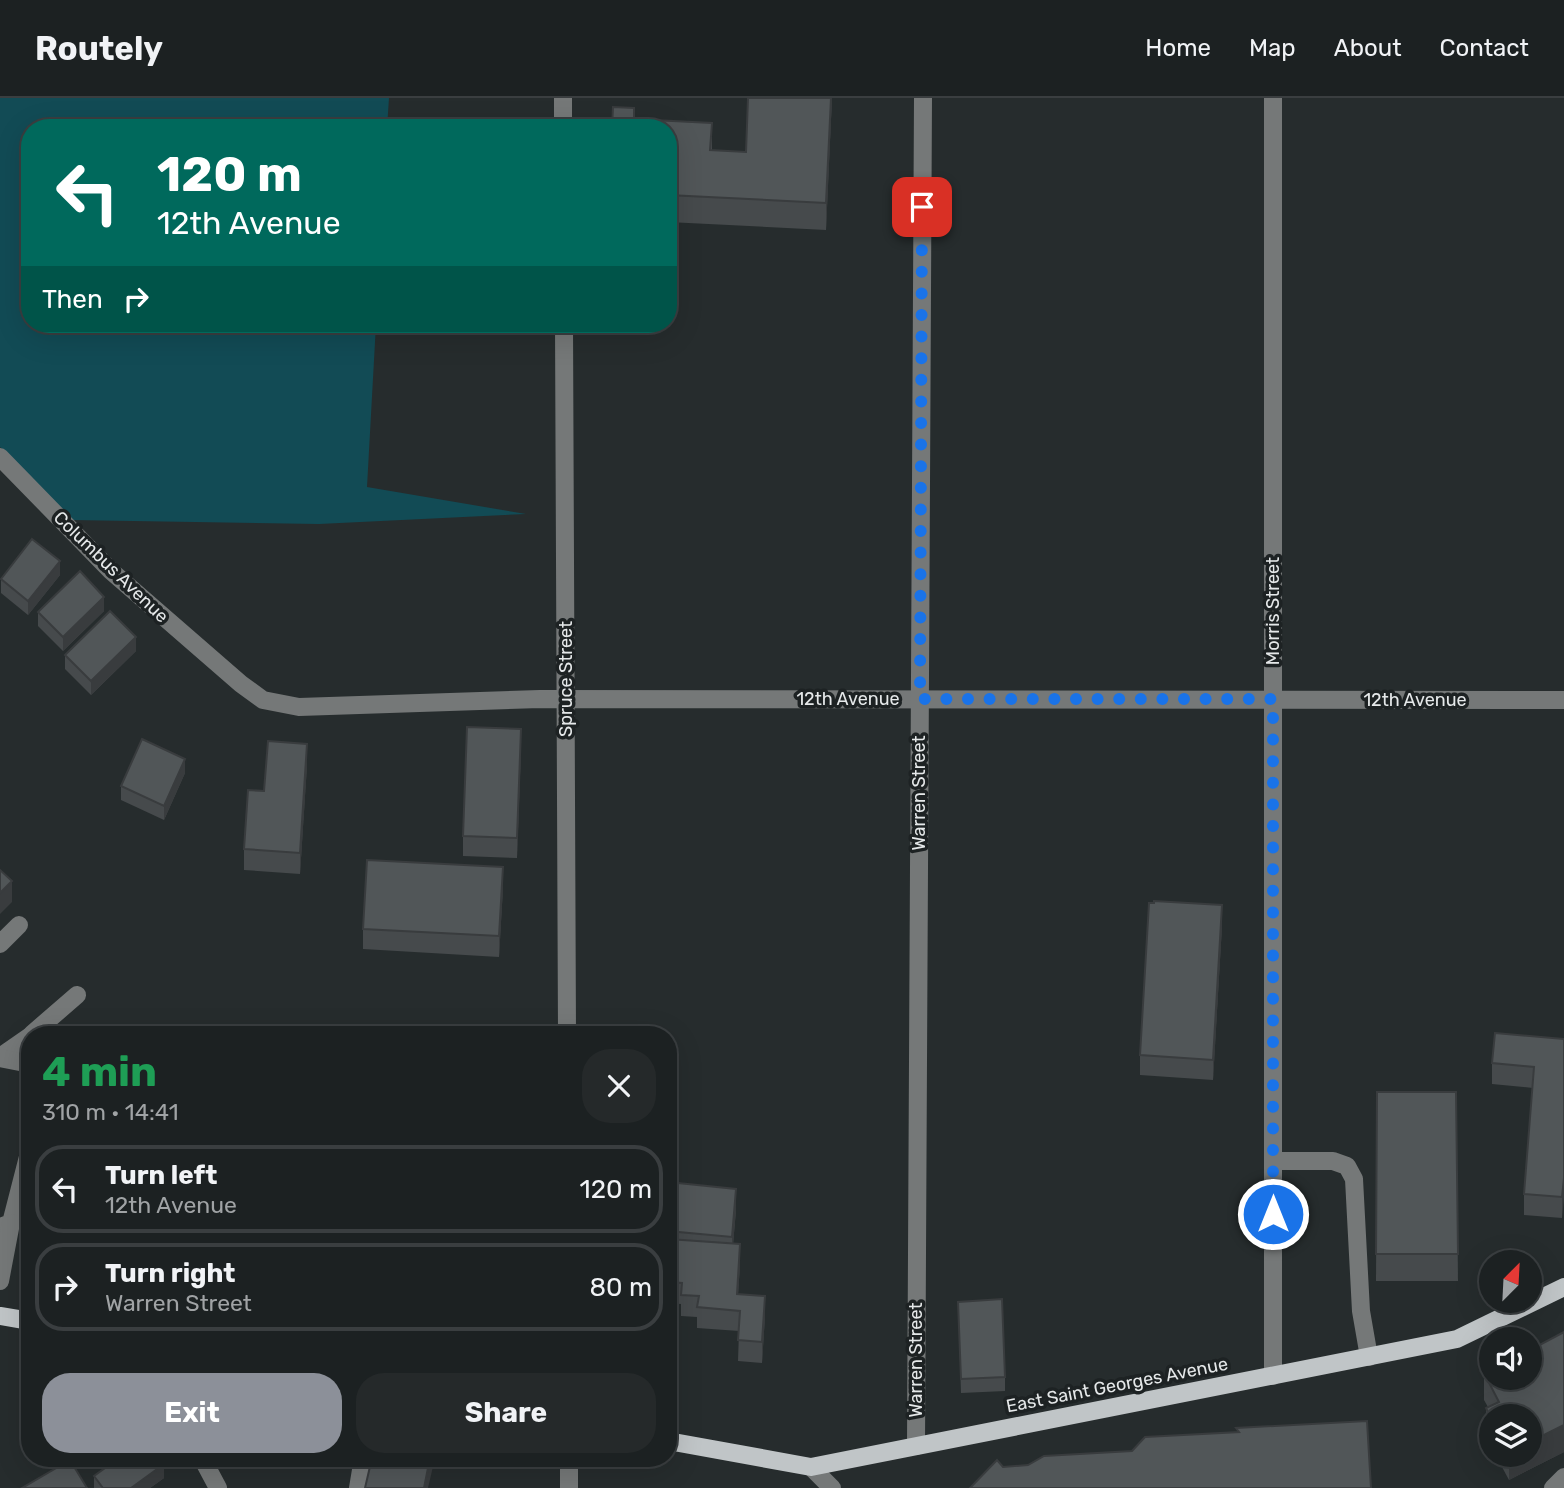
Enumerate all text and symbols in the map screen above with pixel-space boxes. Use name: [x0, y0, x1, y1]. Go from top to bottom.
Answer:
text: Routely: [35, 29, 163, 68]
text: Home: [1145, 34, 1211, 62]
text: Map: [1249, 34, 1296, 62]
text: About: [1334, 34, 1402, 62]
text: Contact: [1440, 34, 1529, 62]
text: 120 m: [157, 145, 302, 203]
icon: left: [42, 147, 133, 238]
pin: [892, 177, 952, 237]
icon: arrive: [903, 188, 941, 226]
text: 12th Avenue: [157, 204, 341, 242]
icon: right: [117, 280, 155, 318]
text: Then: [42, 284, 103, 315]
street label: Columbus Avenue: [49, 507, 173, 627]
street label: Morris Street: [1262, 557, 1284, 665]
street label: Spruce Street: [555, 621, 577, 737]
street label: 12th Avenue: [796, 688, 900, 710]
street label: 12th Avenue: [1363, 689, 1467, 711]
street label: Warren Street: [908, 736, 930, 850]
text: 4 min: [42, 1047, 157, 1097]
button: close: [582, 1049, 656, 1123]
text: 310 m · 14:41: [42, 1098, 178, 1126]
text: Turn left: [105, 1160, 217, 1191]
icon: left: [46, 1170, 84, 1208]
text: 120 m: [580, 1174, 652, 1205]
position arrow: [1236, 1177, 1310, 1251]
text: 12th Avenue: [105, 1191, 237, 1219]
north arrow: [1479, 1250, 1542, 1312]
map controls: [1479, 1250, 1542, 1467]
text: Turn right: [105, 1258, 235, 1289]
icon: right: [46, 1268, 84, 1306]
text: 80 m: [589, 1272, 652, 1303]
text: Warren Street: [105, 1289, 252, 1317]
street label: Warren Street: [905, 1303, 927, 1417]
button: sound: [1479, 1327, 1542, 1390]
street label: East Saint Georges Avenue: [1004, 1353, 1230, 1417]
button: Exit: [42, 1373, 342, 1453]
button: Share: [356, 1373, 656, 1453]
button: layers: [1479, 1404, 1542, 1467]

